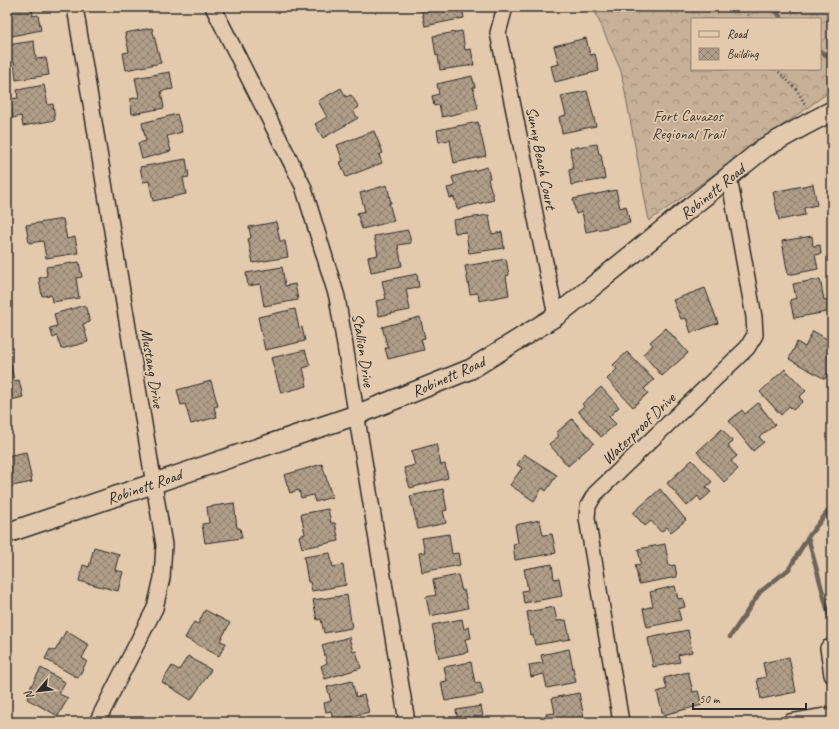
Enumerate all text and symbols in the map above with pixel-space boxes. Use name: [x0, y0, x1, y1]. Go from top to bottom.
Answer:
legend: [691, 18, 821, 70]
text: Road: [727, 26, 749, 42]
text: Building: [727, 46, 759, 62]
street label: Sunny Beach Court: [521, 105, 561, 213]
park label: Fort Cavazos Regional Trail: [652, 106, 728, 144]
street label: Robinett Road: [676, 158, 751, 224]
street label: Stallion Drive: [347, 312, 379, 390]
street label: Mustang Drive: [136, 327, 168, 411]
street label: Robinett Road: [409, 351, 490, 402]
street label: Waterproof Drive: [598, 387, 681, 469]
street label: Robinett Road: [104, 464, 187, 509]
north arrow: [18, 671, 58, 711]
scale bar: [693, 685, 806, 711]
text: N: [20, 687, 37, 702]
text: 50 m: [699, 691, 721, 707]

